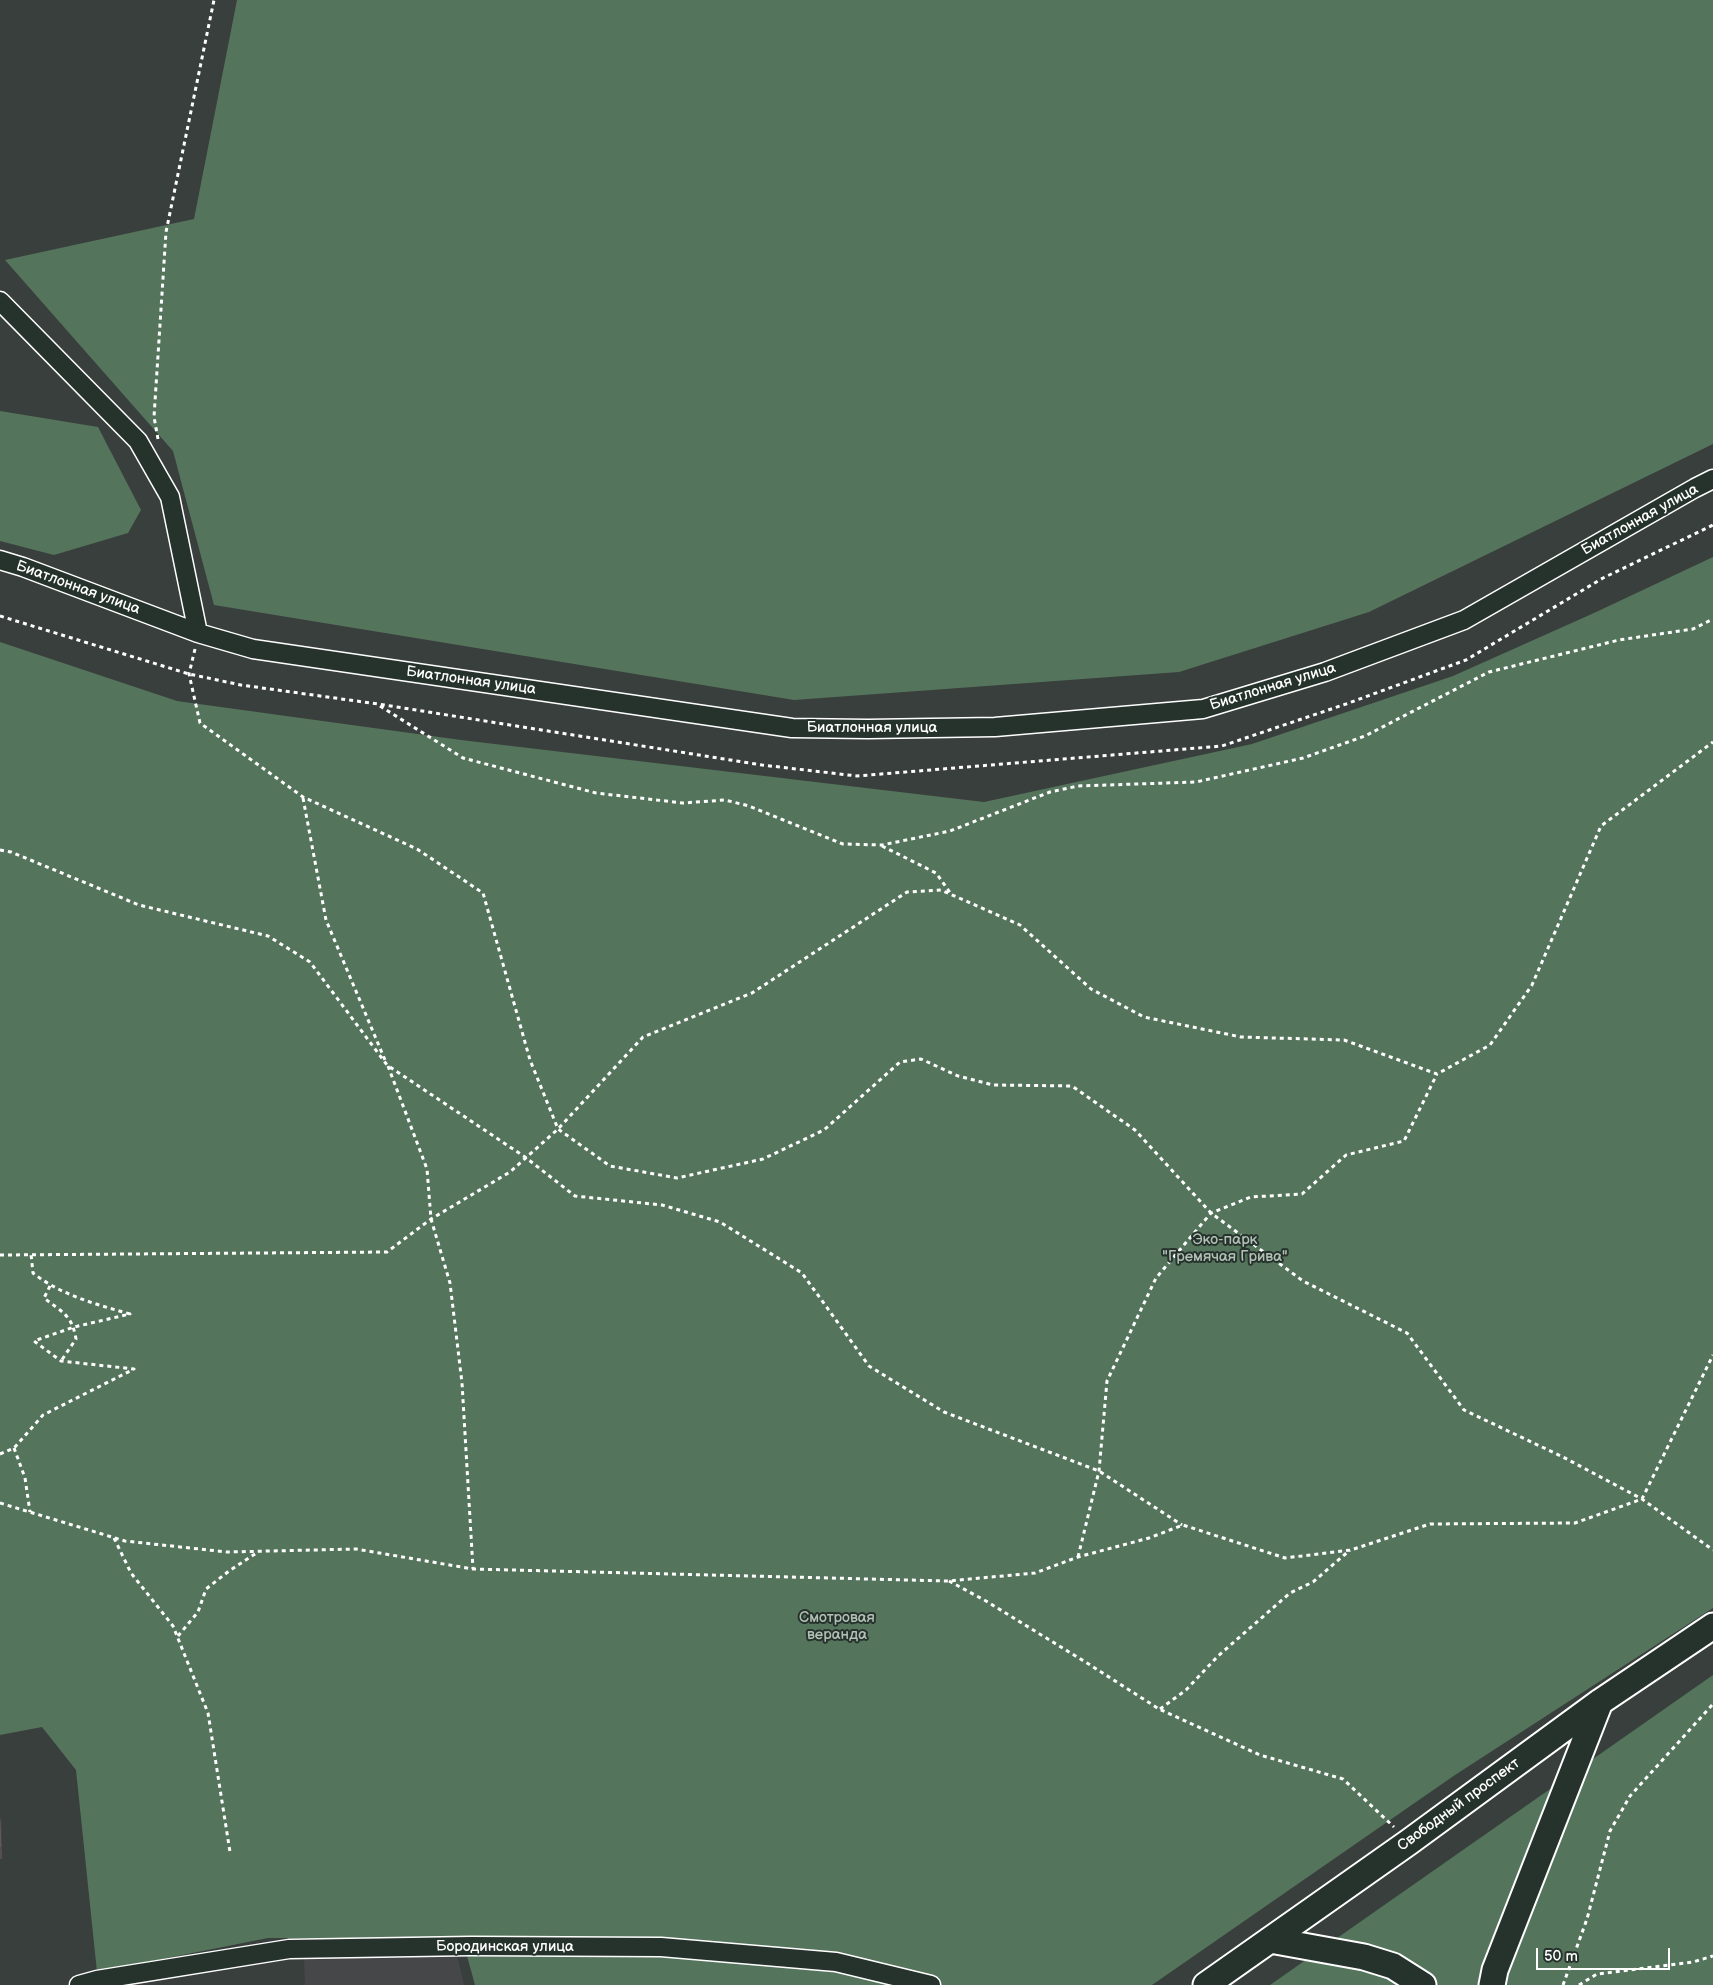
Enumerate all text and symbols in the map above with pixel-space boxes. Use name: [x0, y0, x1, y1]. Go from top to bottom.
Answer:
street label: Биатлонная улица: [1578, 480, 1702, 560]
street label: Биатлонная улица: [14, 557, 142, 619]
street label: Биатлонная улица: [1208, 659, 1338, 715]
street label: Биатлонная улица: [405, 663, 537, 699]
street label: Биатлонная улица: [807, 719, 937, 737]
park label: Эко-парк "Гремячая Грива": [1162, 1231, 1288, 1266]
park label: Смотровая веранда: [799, 1609, 875, 1644]
street label: Свободный проспект: [1394, 1755, 1524, 1855]
street label: Бородинская улица: [436, 1938, 574, 1956]
scale bar: [1538, 1938, 1672, 1970]
text: 50 m: [1544, 1947, 1578, 1966]

